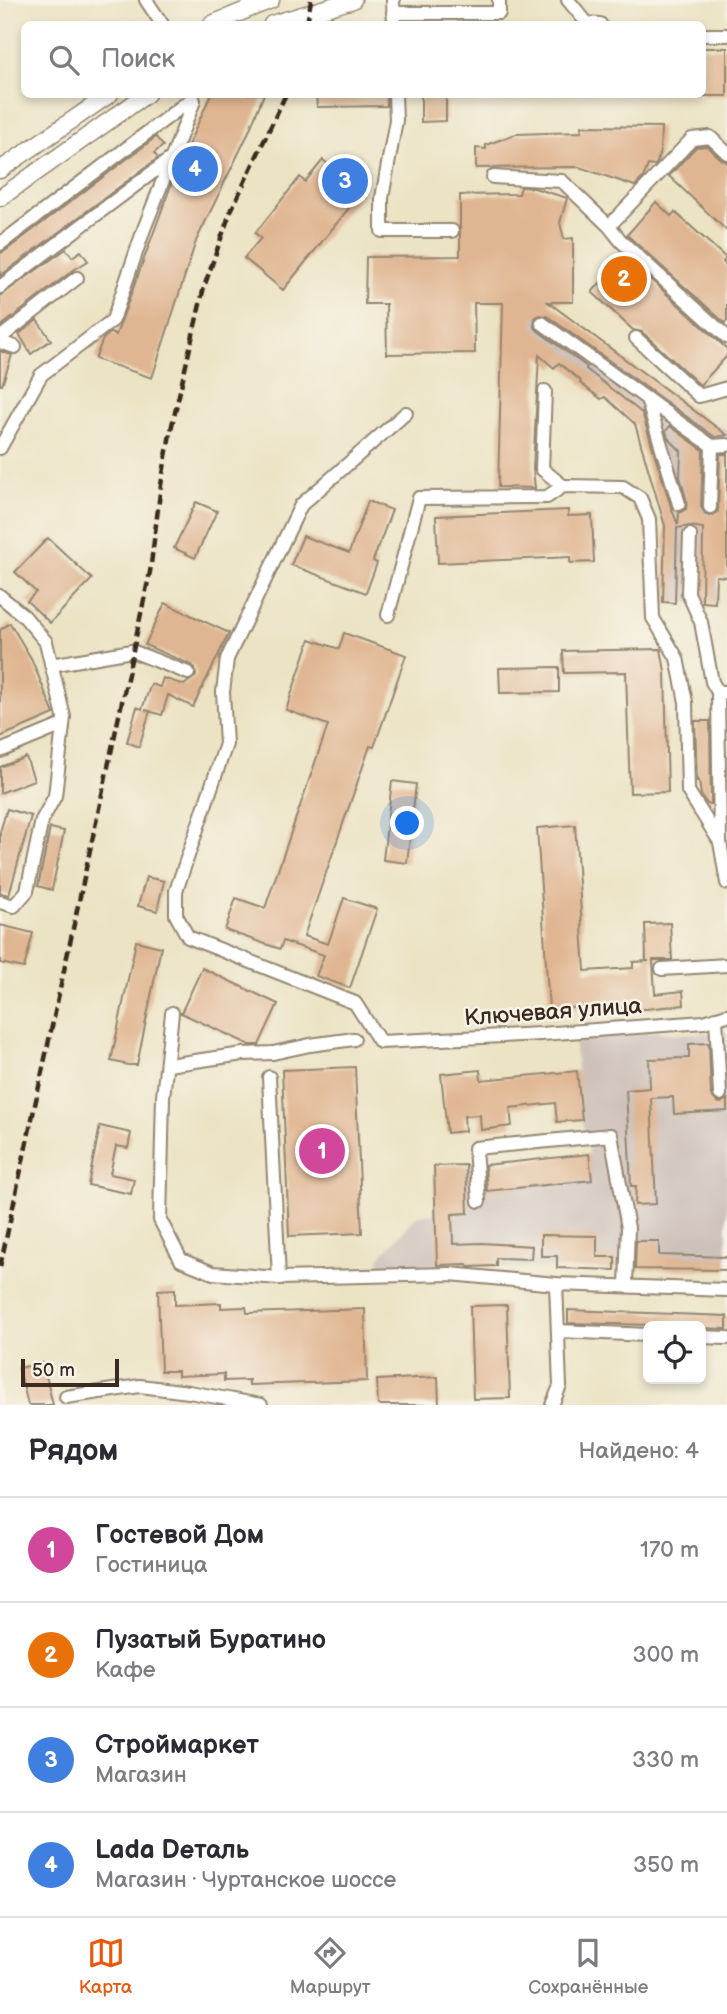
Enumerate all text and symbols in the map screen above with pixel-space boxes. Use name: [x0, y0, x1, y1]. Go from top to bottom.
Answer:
search box: [21, 21, 706, 98]
icon: search: [45, 41, 83, 79]
text: Поиск: [101, 44, 175, 75]
pin: 4: [172, 143, 218, 195]
pin: 3: [322, 155, 368, 207]
pin: 2: [601, 253, 647, 305]
your location: [390, 806, 424, 840]
street label: Ключевая улица: [463, 992, 643, 1032]
pin: 1: [299, 1125, 345, 1177]
map controls: [643, 1321, 706, 1384]
button: locate: [643, 1321, 706, 1384]
scale bar: [21, 1356, 119, 1388]
text: 50 m: [32, 1359, 75, 1382]
text: Рядом: [28, 1433, 118, 1469]
text: Найдено: 4: [579, 1437, 699, 1465]
text: Гостевой Дом: [95, 1520, 264, 1551]
text: 1: [46, 1536, 56, 1564]
text: 170 m: [640, 1536, 699, 1564]
text: Гостиница: [95, 1551, 208, 1579]
text: Пузатый Буратино: [95, 1625, 326, 1656]
text: 2: [44, 1641, 58, 1669]
text: 300 m: [633, 1641, 699, 1669]
text: Кафе: [95, 1656, 156, 1684]
text: Строймаркет: [95, 1730, 259, 1761]
text: 3: [44, 1746, 58, 1774]
text: 330 m: [632, 1746, 699, 1774]
text: Магазин: [95, 1761, 187, 1789]
text: Lada Dеталь: [95, 1835, 249, 1866]
text: 4: [44, 1851, 58, 1879]
text: 350 m: [633, 1851, 699, 1879]
text: Магазин · Чуртанское шоссе: [95, 1866, 396, 1894]
tab: Карта: [79, 1934, 132, 1999]
tab: Маршрут: [290, 1934, 371, 1999]
tab: Сохранённые: [528, 1934, 648, 1999]

